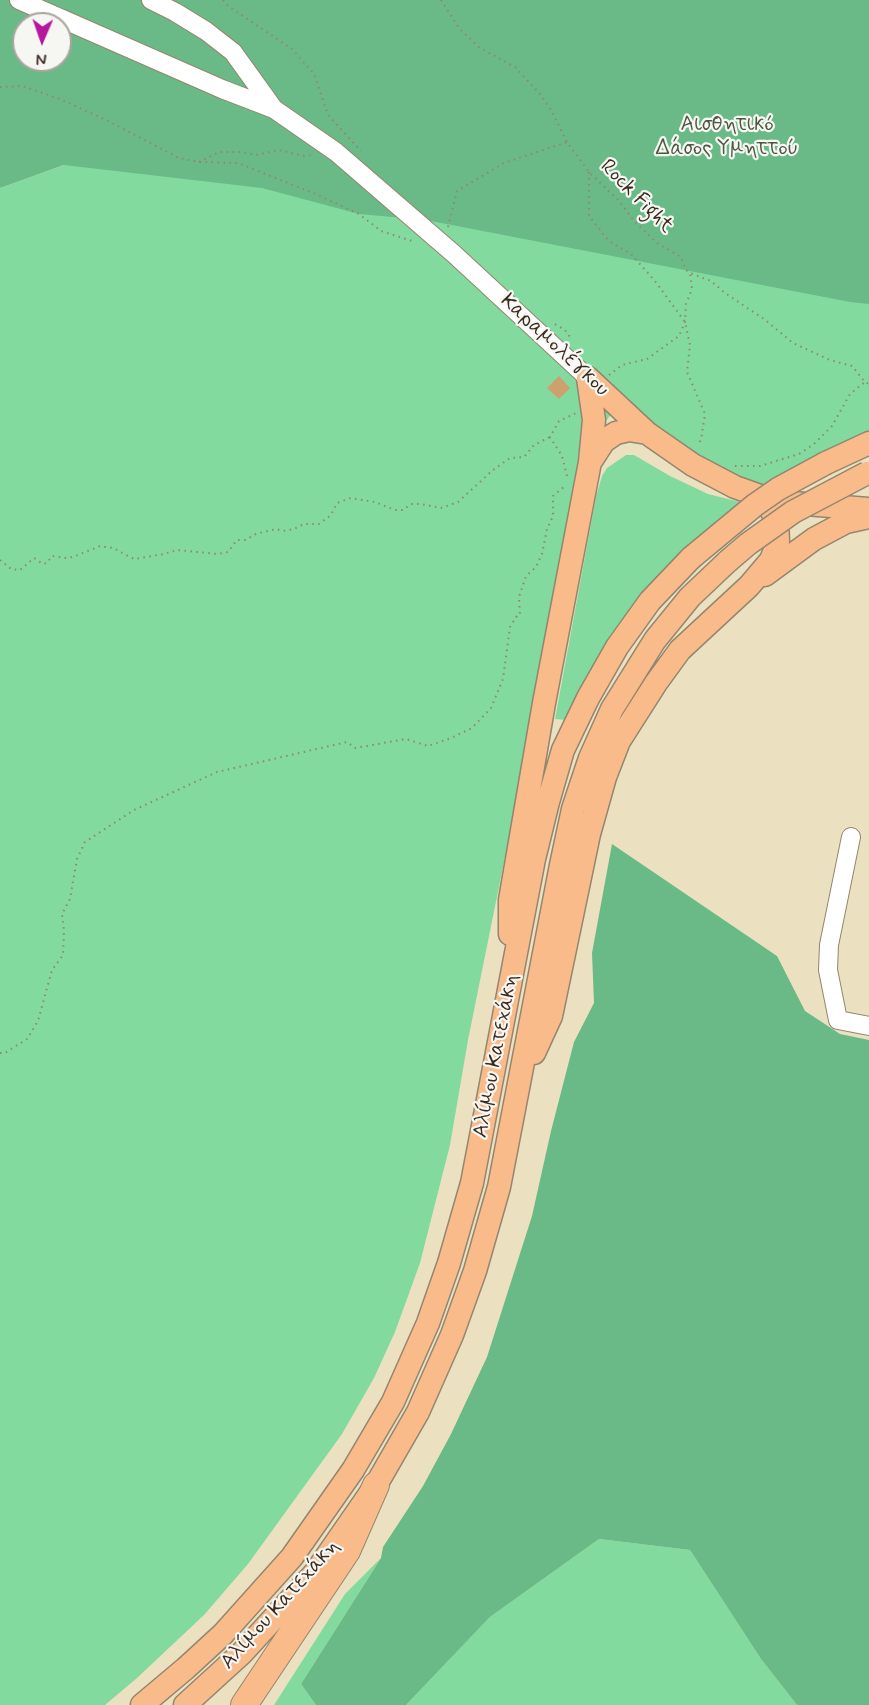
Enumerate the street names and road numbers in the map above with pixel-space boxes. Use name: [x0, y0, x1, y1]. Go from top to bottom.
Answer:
street label: Rock Fight: [594, 155, 678, 239]
street label: Καραμολέγκου: [494, 289, 614, 403]
street label: Αλίμου Κατεχάκη: [469, 972, 525, 1140]
street label: Αλίμου Κατεχάκη: [216, 1535, 346, 1675]

